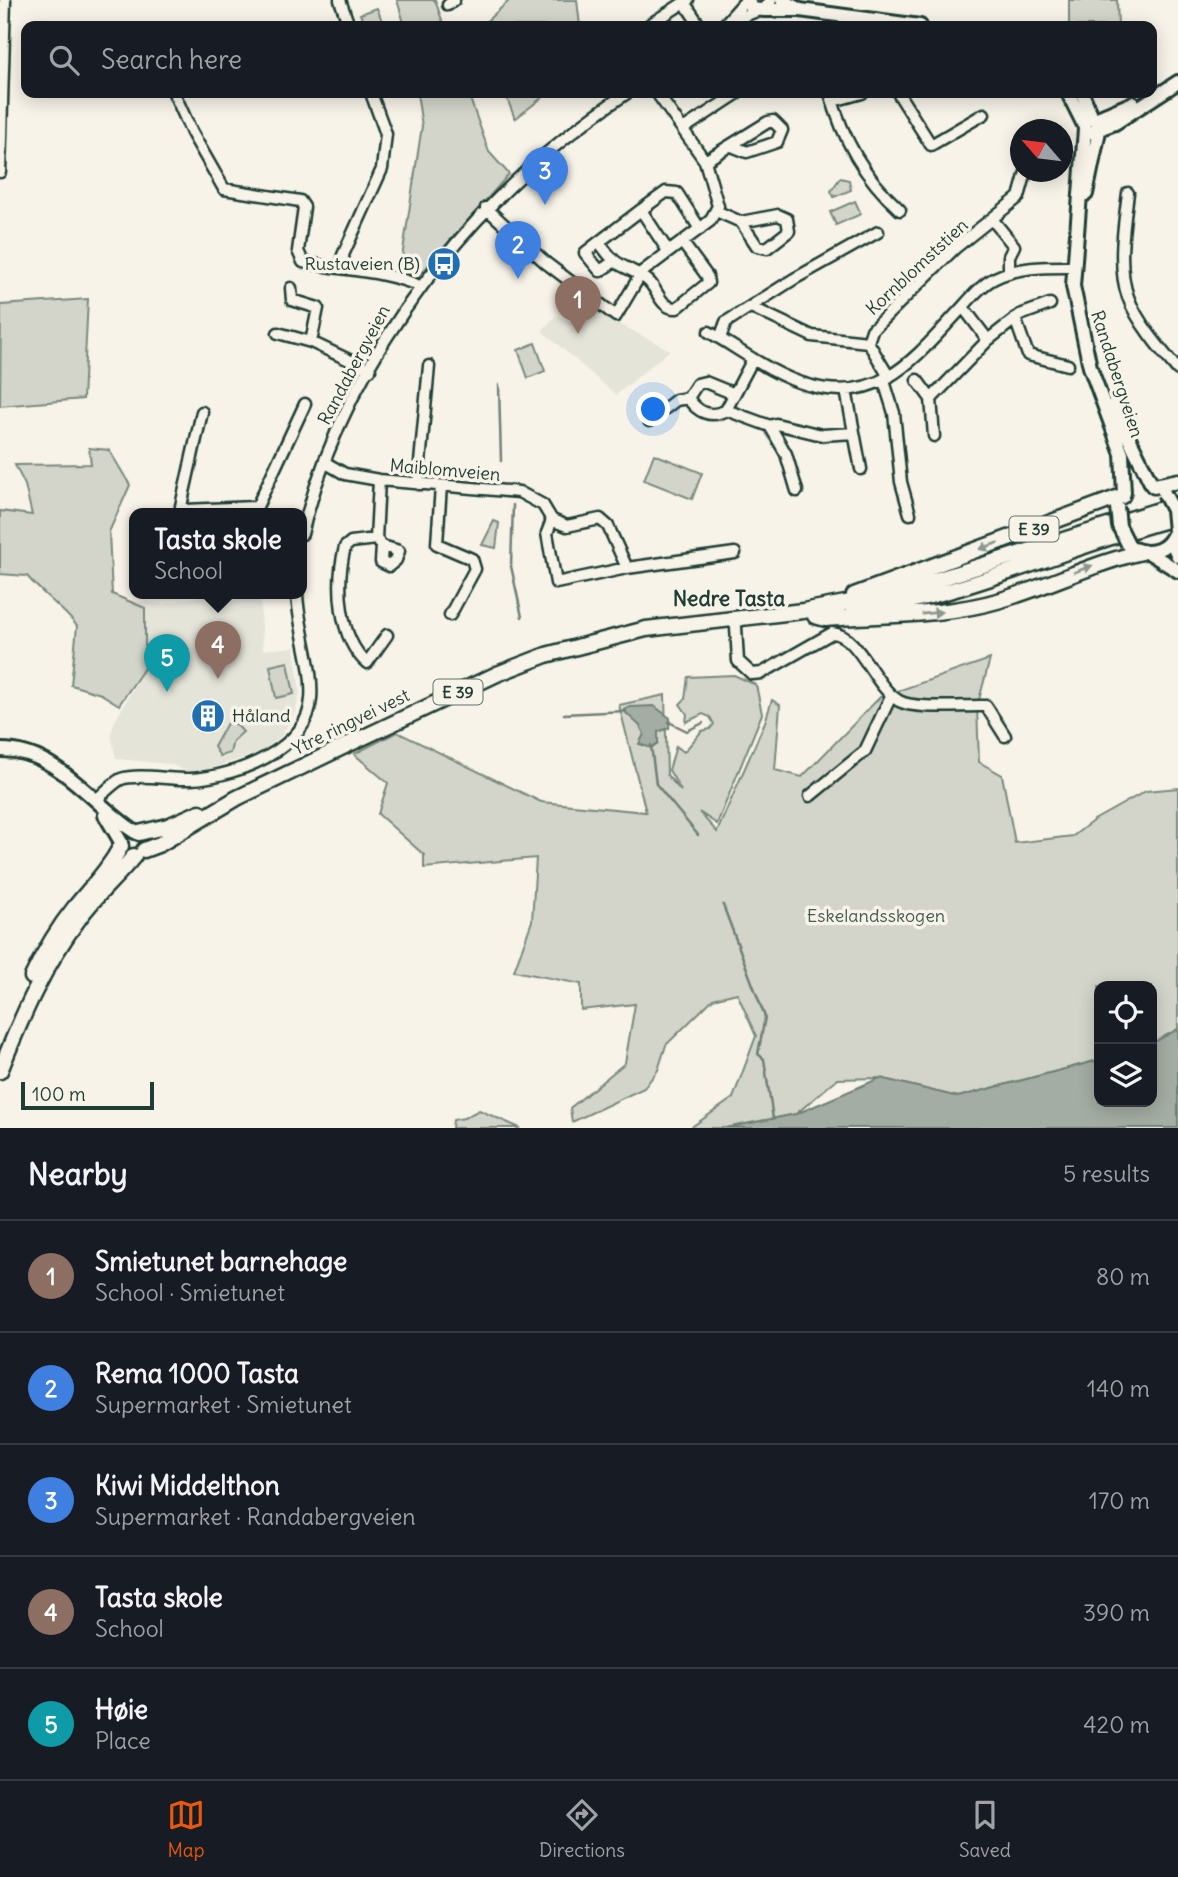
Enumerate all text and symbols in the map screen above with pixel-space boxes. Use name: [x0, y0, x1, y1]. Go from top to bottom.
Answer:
search box: [21, 21, 1157, 98]
icon: search: [45, 41, 83, 79]
text: Search here: [101, 43, 242, 76]
north arrow: [1010, 119, 1073, 182]
pin: 3: [522, 147, 568, 205]
street label: Kornblomststien: [861, 213, 973, 320]
pin: 2: [495, 221, 541, 279]
bus stop icon: Rustaveien (B): [425, 245, 463, 283]
place label: Rustaveien (B): [304, 252, 420, 275]
pin: 1: [555, 276, 601, 334]
street label: Randabergveien: [312, 301, 395, 429]
street label: Randabergveien: [1086, 307, 1149, 440]
your location: [636, 392, 670, 426]
street label: Maiblomveien: [389, 453, 501, 486]
popup: [129, 508, 307, 599]
road number: E 39: [1010, 516, 1058, 542]
text: Tasta skole: [154, 523, 282, 556]
one-way arrow: [979, 541, 1000, 552]
text: School: [154, 556, 223, 585]
one-way arrow: [1073, 563, 1094, 574]
district label: Nedre Tasta: [673, 585, 785, 612]
one-way arrow: [921, 607, 943, 618]
pin: 4: [195, 621, 241, 679]
pin: 5: [144, 634, 190, 692]
road number: E 39: [434, 680, 482, 705]
street label: Ytre ringvei vest: [288, 683, 413, 760]
building icon: Håland: [189, 697, 227, 735]
place label: Håland: [232, 704, 291, 727]
park label: Eskelandsskogen: [807, 904, 945, 927]
map controls: [1094, 981, 1157, 1107]
button: locate: [1094, 981, 1157, 1044]
button: layers: [1094, 1044, 1157, 1107]
scale bar: [21, 1079, 154, 1111]
text: 100 m: [32, 1082, 86, 1106]
text: Nearby: [28, 1155, 128, 1193]
text: 5 results: [1063, 1159, 1150, 1188]
text: Smietunet barnehage: [95, 1245, 347, 1278]
text: 1: [46, 1262, 56, 1291]
text: 80 m: [1096, 1262, 1150, 1291]
text: School · Smietunet: [95, 1278, 285, 1307]
text: Rema 1000 Tasta: [95, 1357, 299, 1390]
text: 2: [45, 1374, 57, 1403]
text: 140 m: [1087, 1374, 1150, 1403]
text: Supermarket · Smietunet: [95, 1390, 352, 1419]
text: Kiwi Middelthon: [95, 1469, 280, 1502]
text: 3: [44, 1486, 58, 1515]
text: 170 m: [1089, 1486, 1150, 1515]
text: Supermarket · Randabergveien: [95, 1502, 416, 1531]
text: Tasta skole: [95, 1581, 223, 1614]
text: 4: [44, 1598, 58, 1627]
text: 390 m: [1083, 1598, 1150, 1627]
text: School: [95, 1614, 164, 1643]
text: Høie: [95, 1693, 148, 1726]
text: 5: [44, 1710, 58, 1739]
text: 420 m: [1083, 1710, 1150, 1739]
text: Place: [95, 1726, 151, 1755]
tab: Map: [167, 1796, 205, 1862]
tab: Directions: [539, 1796, 625, 1862]
tab: Saved: [959, 1796, 1011, 1862]

